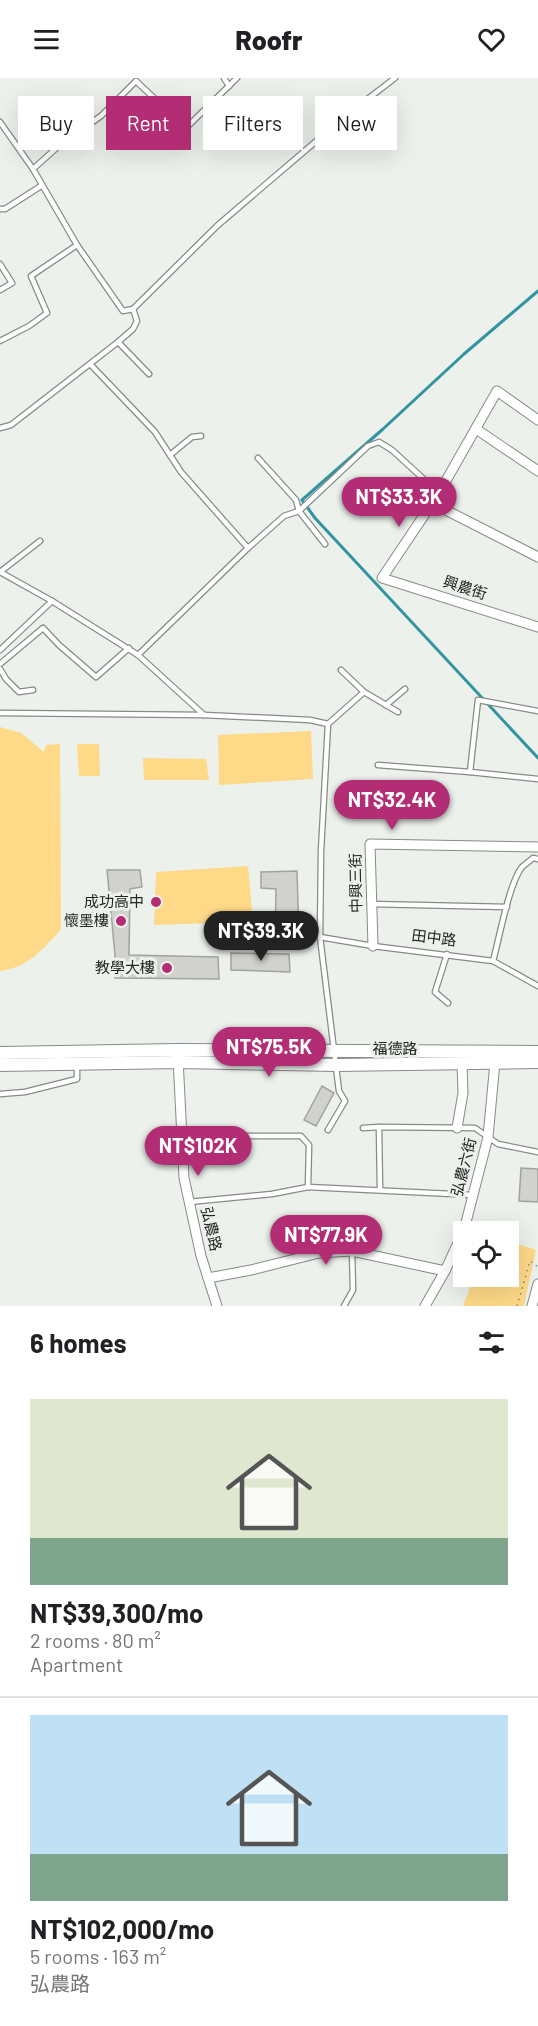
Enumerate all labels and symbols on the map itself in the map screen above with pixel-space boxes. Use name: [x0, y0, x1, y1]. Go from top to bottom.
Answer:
pin: NT$33.3K: [337, 477, 461, 528]
street label: 興農街: [441, 572, 489, 603]
pin: NT$32.4K: [330, 780, 454, 831]
street label: 中興三街: [345, 853, 365, 913]
place label: 成功高中: [84, 892, 144, 910]
marker: 成功高中: [149, 895, 163, 909]
place label: 懷墨樓: [64, 911, 109, 929]
pin: NT$39.3K: [199, 911, 323, 962]
marker: 懷墨樓: [114, 914, 128, 928]
street label: 田中路: [411, 925, 458, 949]
place label: 教學大樓: [95, 958, 155, 976]
marker: 教學大樓: [160, 961, 174, 975]
pin: NT$75.5K: [207, 1027, 331, 1078]
street label: 福德路: [372, 1039, 418, 1057]
pin: NT$102K: [143, 1126, 253, 1177]
street label: 弘農六街: [447, 1135, 479, 1198]
street label: 弘農路: [198, 1205, 226, 1253]
pin: NT$77.9K: [264, 1215, 388, 1266]

